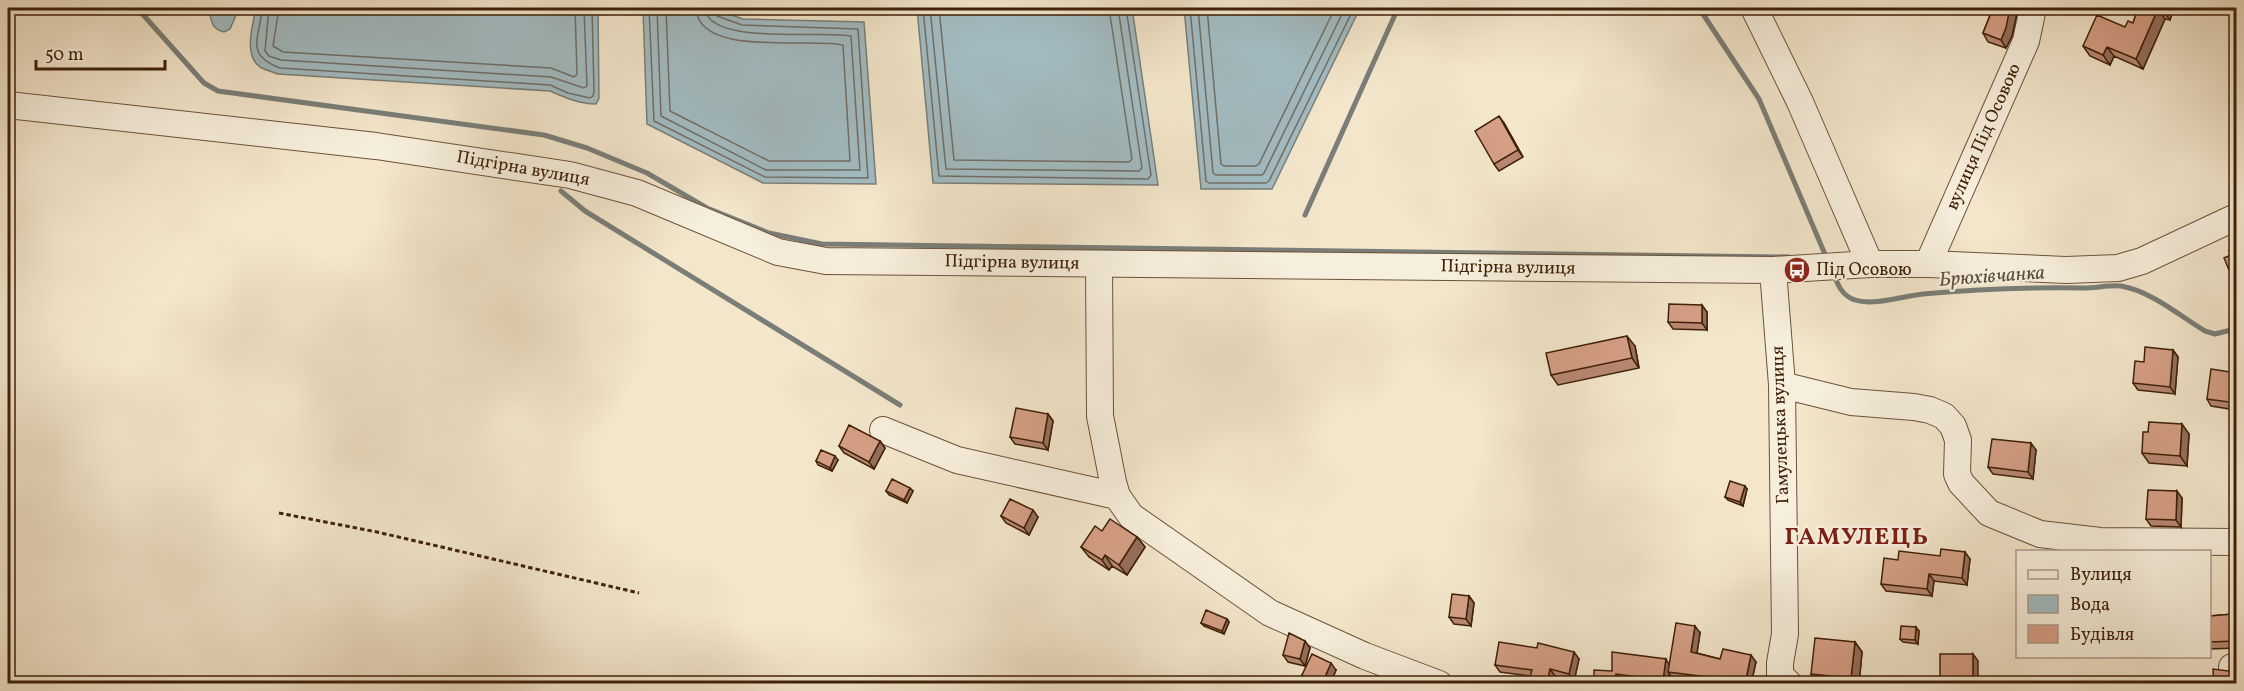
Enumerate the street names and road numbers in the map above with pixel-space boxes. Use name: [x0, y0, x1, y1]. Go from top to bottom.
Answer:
street label: вулиця Під Осовою: [1940, 60, 2028, 214]
street label: Підгірна вулиця: [454, 145, 592, 193]
street label: Підгірна вулиця: [944, 249, 1080, 277]
street label: Підгірна вулиця: [1440, 254, 1576, 282]
street label: Гамулецька вулиця: [1766, 345, 1796, 505]

